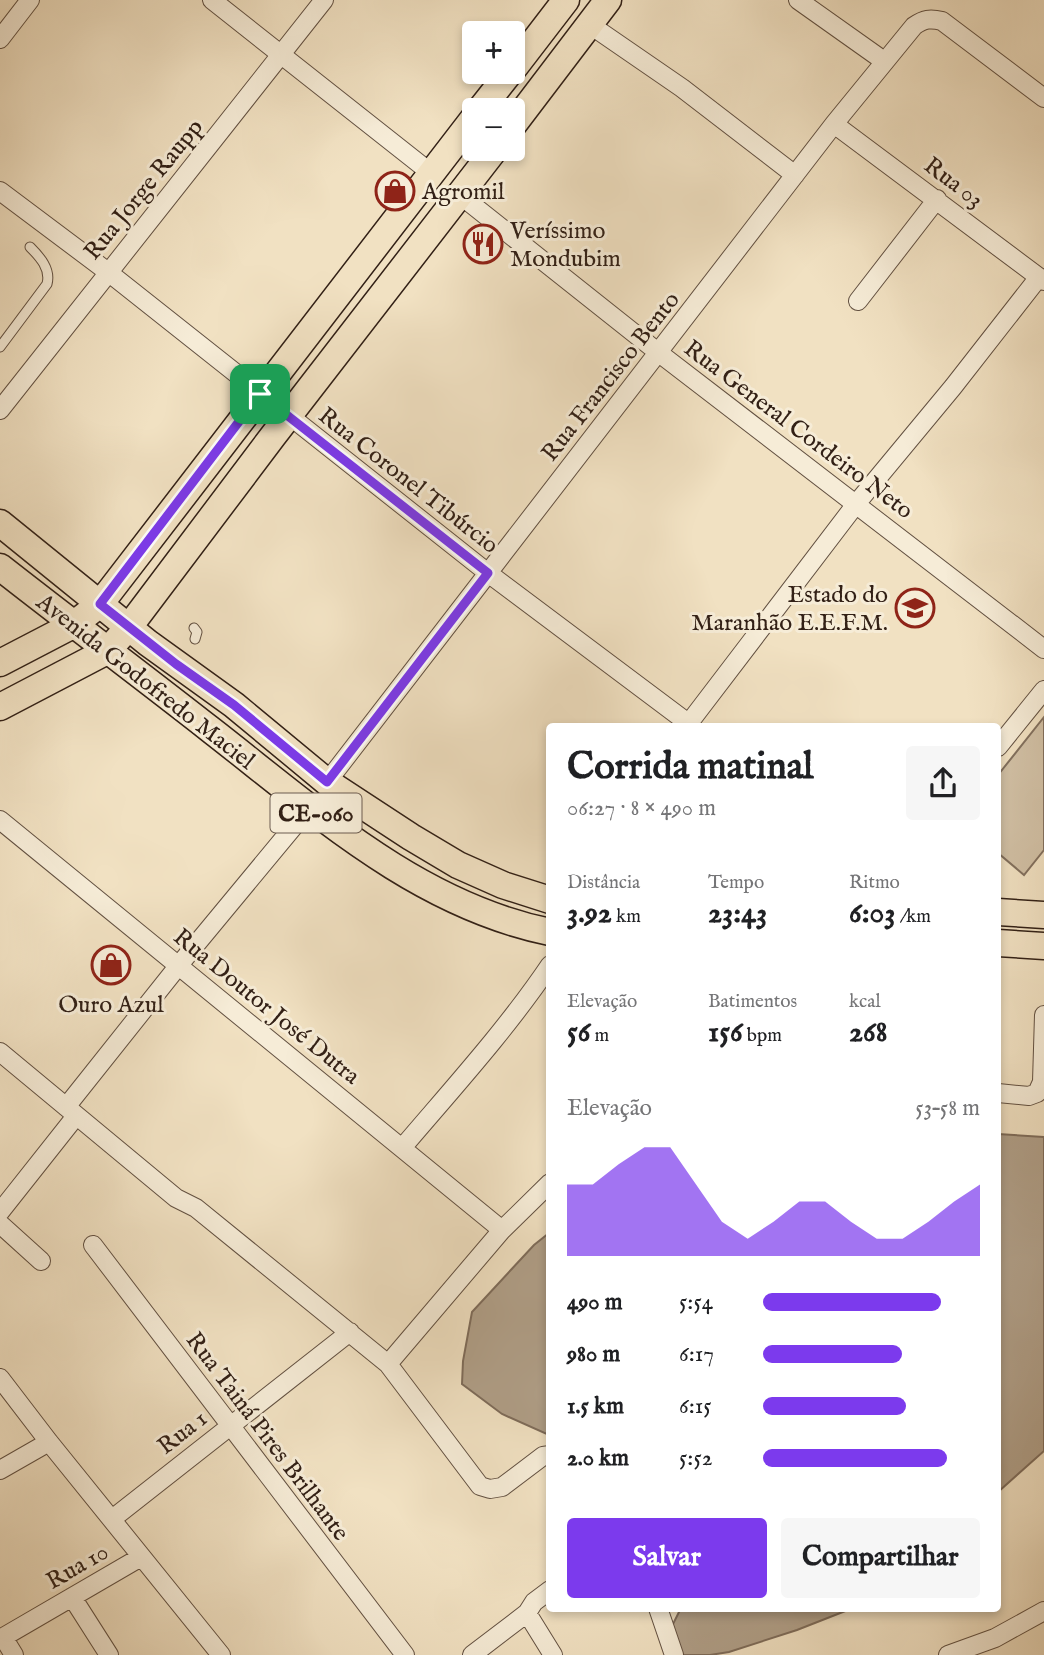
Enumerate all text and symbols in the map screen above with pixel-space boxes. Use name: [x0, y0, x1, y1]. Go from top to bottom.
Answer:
map controls: [462, 21, 525, 161]
button: +: [462, 21, 525, 84]
button: −: [462, 98, 525, 161]
street label: Rua Jorge Raupp: [78, 113, 211, 267]
street label: Rua 03: [917, 151, 989, 216]
shop icon: Agromil: [374, 170, 416, 212]
place label: Agromil: [421, 177, 505, 208]
place label: Veríssimo Mondubim: [509, 216, 621, 275]
restaurant icon: Veríssimo Mondubim: [462, 223, 504, 265]
street label: Rua Francisco Bento: [535, 286, 687, 468]
street label: Rua General Cordeiro Neto: [677, 334, 919, 527]
pin: [230, 364, 290, 424]
icon: arrive: [241, 375, 279, 413]
street label: Rua Coronel Tibúrcio: [312, 401, 505, 561]
place label: Estado do Maranhão E.E.F.M.: [691, 580, 888, 639]
street label: Avenida Godofredo Maciel: [29, 587, 261, 777]
school or university icon: Estado do Maranhão E.E.F.M.: [894, 587, 936, 629]
text: Corrida matinal: [567, 744, 813, 792]
button: share: [906, 746, 980, 820]
road number: CE-060: [270, 793, 362, 832]
text: 06:27 · 8 × 490 m: [567, 794, 716, 823]
text: Distância: [567, 871, 640, 895]
text: Tempo: [708, 871, 764, 895]
text: Ritmo: [849, 871, 900, 895]
text: 3.92: [567, 895, 612, 933]
text: 23:43: [708, 895, 767, 933]
text: 6:03: [849, 895, 896, 933]
text: km: [612, 905, 641, 929]
text: /km: [896, 905, 931, 929]
street label: Rua Doutor José Dutra: [166, 922, 366, 1093]
shop icon: Ouro Azul: [90, 944, 132, 986]
place label: Ouro Azul: [58, 990, 164, 1021]
text: Elevação: [567, 990, 637, 1014]
text: Batimentos: [708, 990, 797, 1014]
text: kcal: [849, 990, 881, 1014]
text: 56: [567, 1014, 590, 1052]
text: 156: [708, 1014, 743, 1052]
text: 268: [849, 1014, 888, 1052]
text: m: [590, 1024, 609, 1048]
text: bpm: [743, 1024, 782, 1048]
text: Elevação: [567, 1094, 652, 1123]
text: 53–58 m: [915, 1094, 980, 1123]
text: 490 m: [567, 1288, 622, 1317]
text: 5:54: [679, 1288, 713, 1317]
street label: Rua Tainá Pires Brilhante: [178, 1326, 356, 1548]
text: 980 m: [567, 1340, 620, 1369]
text: 6:17: [679, 1340, 714, 1369]
text: 1.5 km: [567, 1392, 624, 1421]
text: 6:15: [679, 1392, 712, 1421]
street label: Rua 1: [152, 1404, 214, 1462]
text: 2.0 km: [567, 1444, 629, 1473]
text: 5:52: [679, 1444, 712, 1473]
button: Salvar: [567, 1518, 767, 1598]
button: Compartilhar: [781, 1518, 980, 1598]
street label: Rua 10: [41, 1537, 114, 1597]

